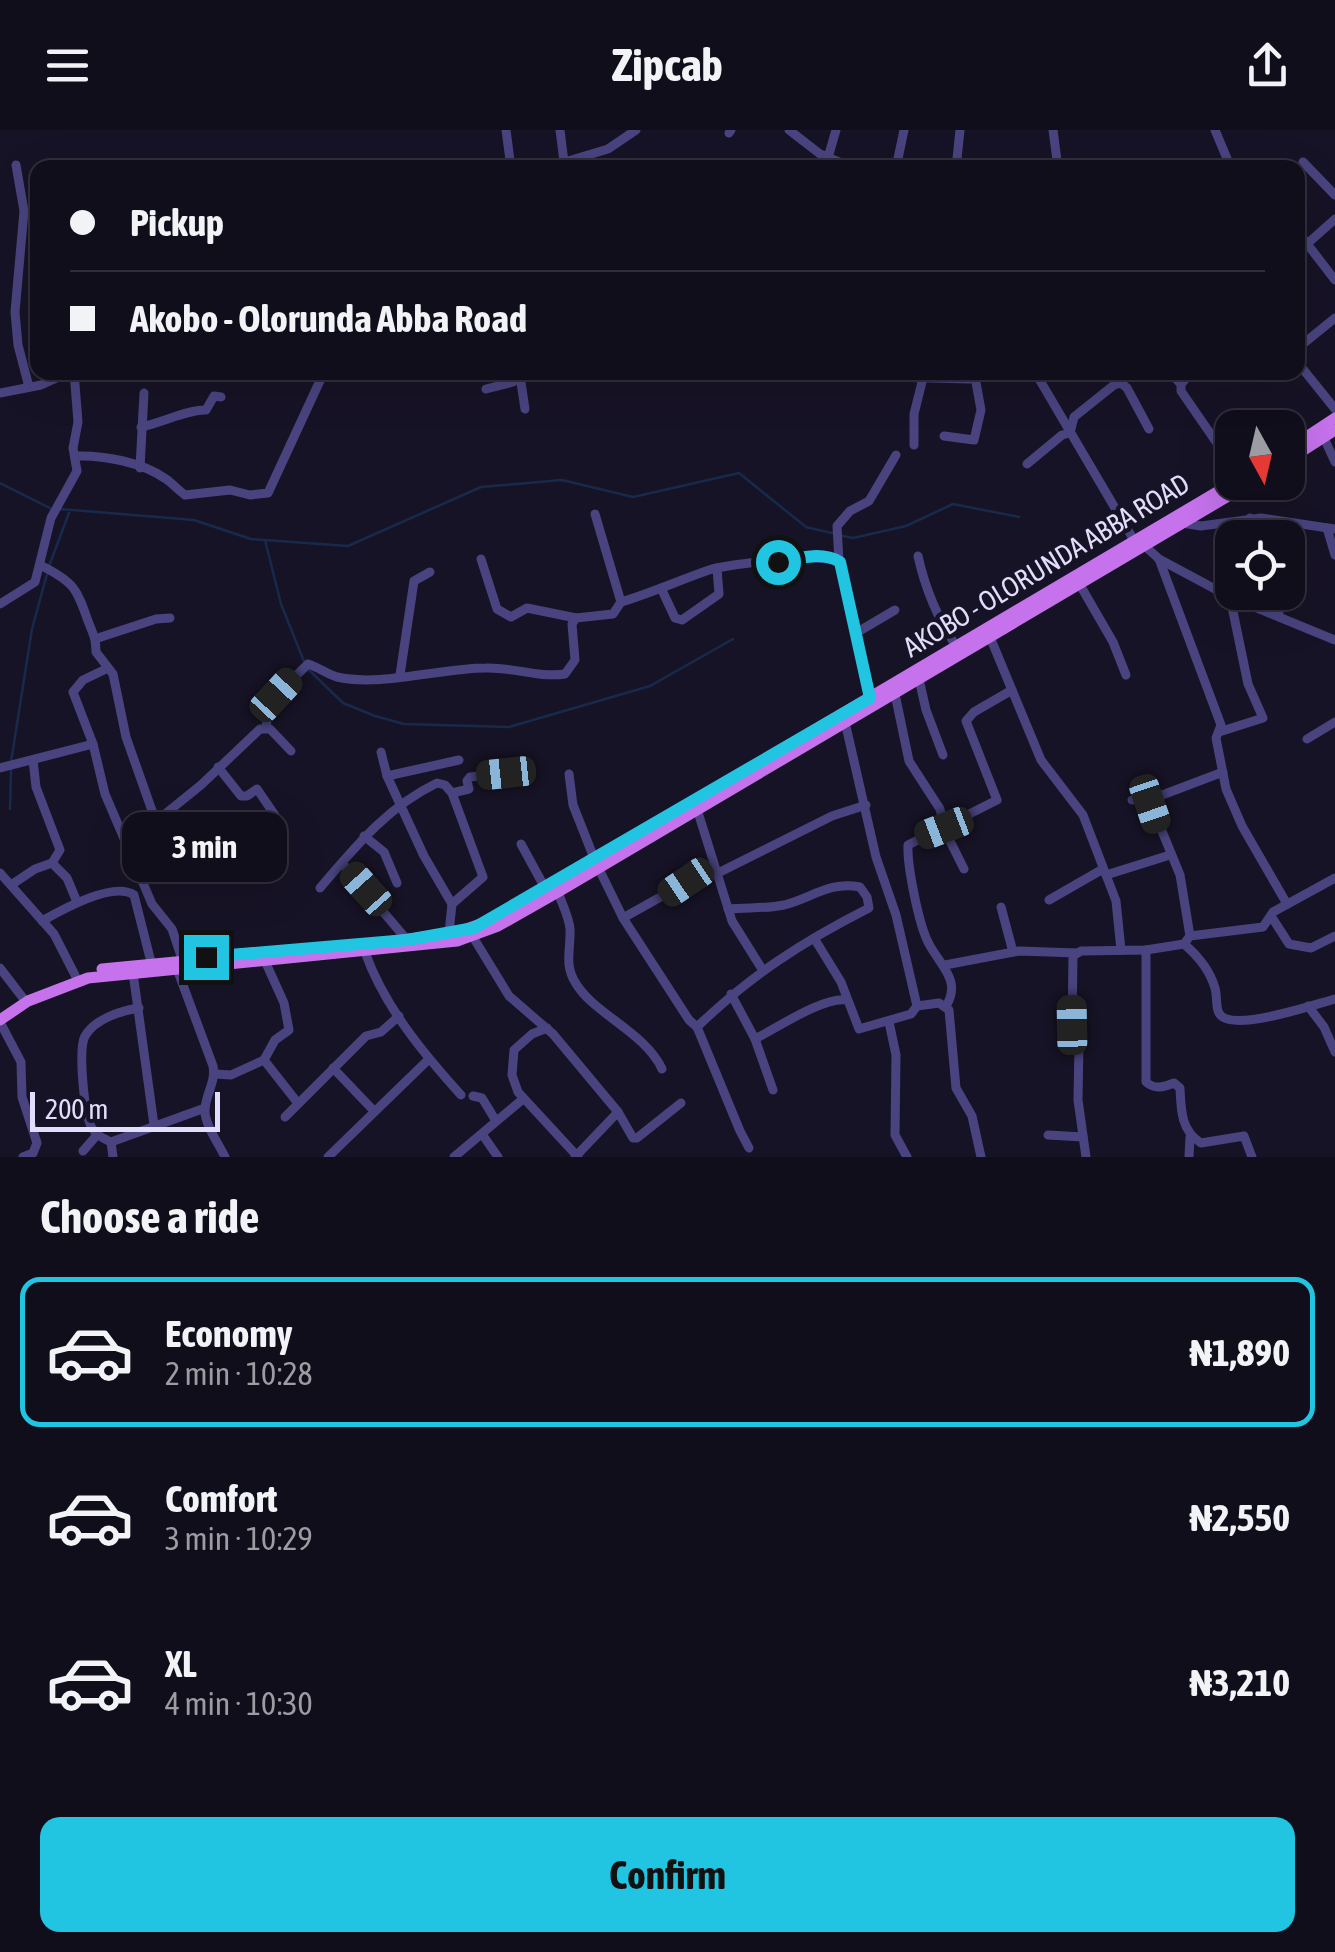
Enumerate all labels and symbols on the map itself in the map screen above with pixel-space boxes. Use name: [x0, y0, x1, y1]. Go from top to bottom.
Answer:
north arrow: [1215, 410, 1305, 500]
street label: AKOBO - OLORUNDA ABBA ROAD: [897, 467, 1195, 663]
route start: [756, 540, 801, 585]
car: [245, 663, 307, 727]
car: [475, 755, 537, 791]
car: [1126, 771, 1174, 837]
car: [911, 803, 977, 853]
callout: 3 min: [124, 812, 288, 882]
car: [653, 853, 719, 911]
car: [335, 857, 397, 921]
route end: [184, 935, 229, 980]
car: [1056, 995, 1088, 1055]
scale bar: [30, 1087, 220, 1131]

